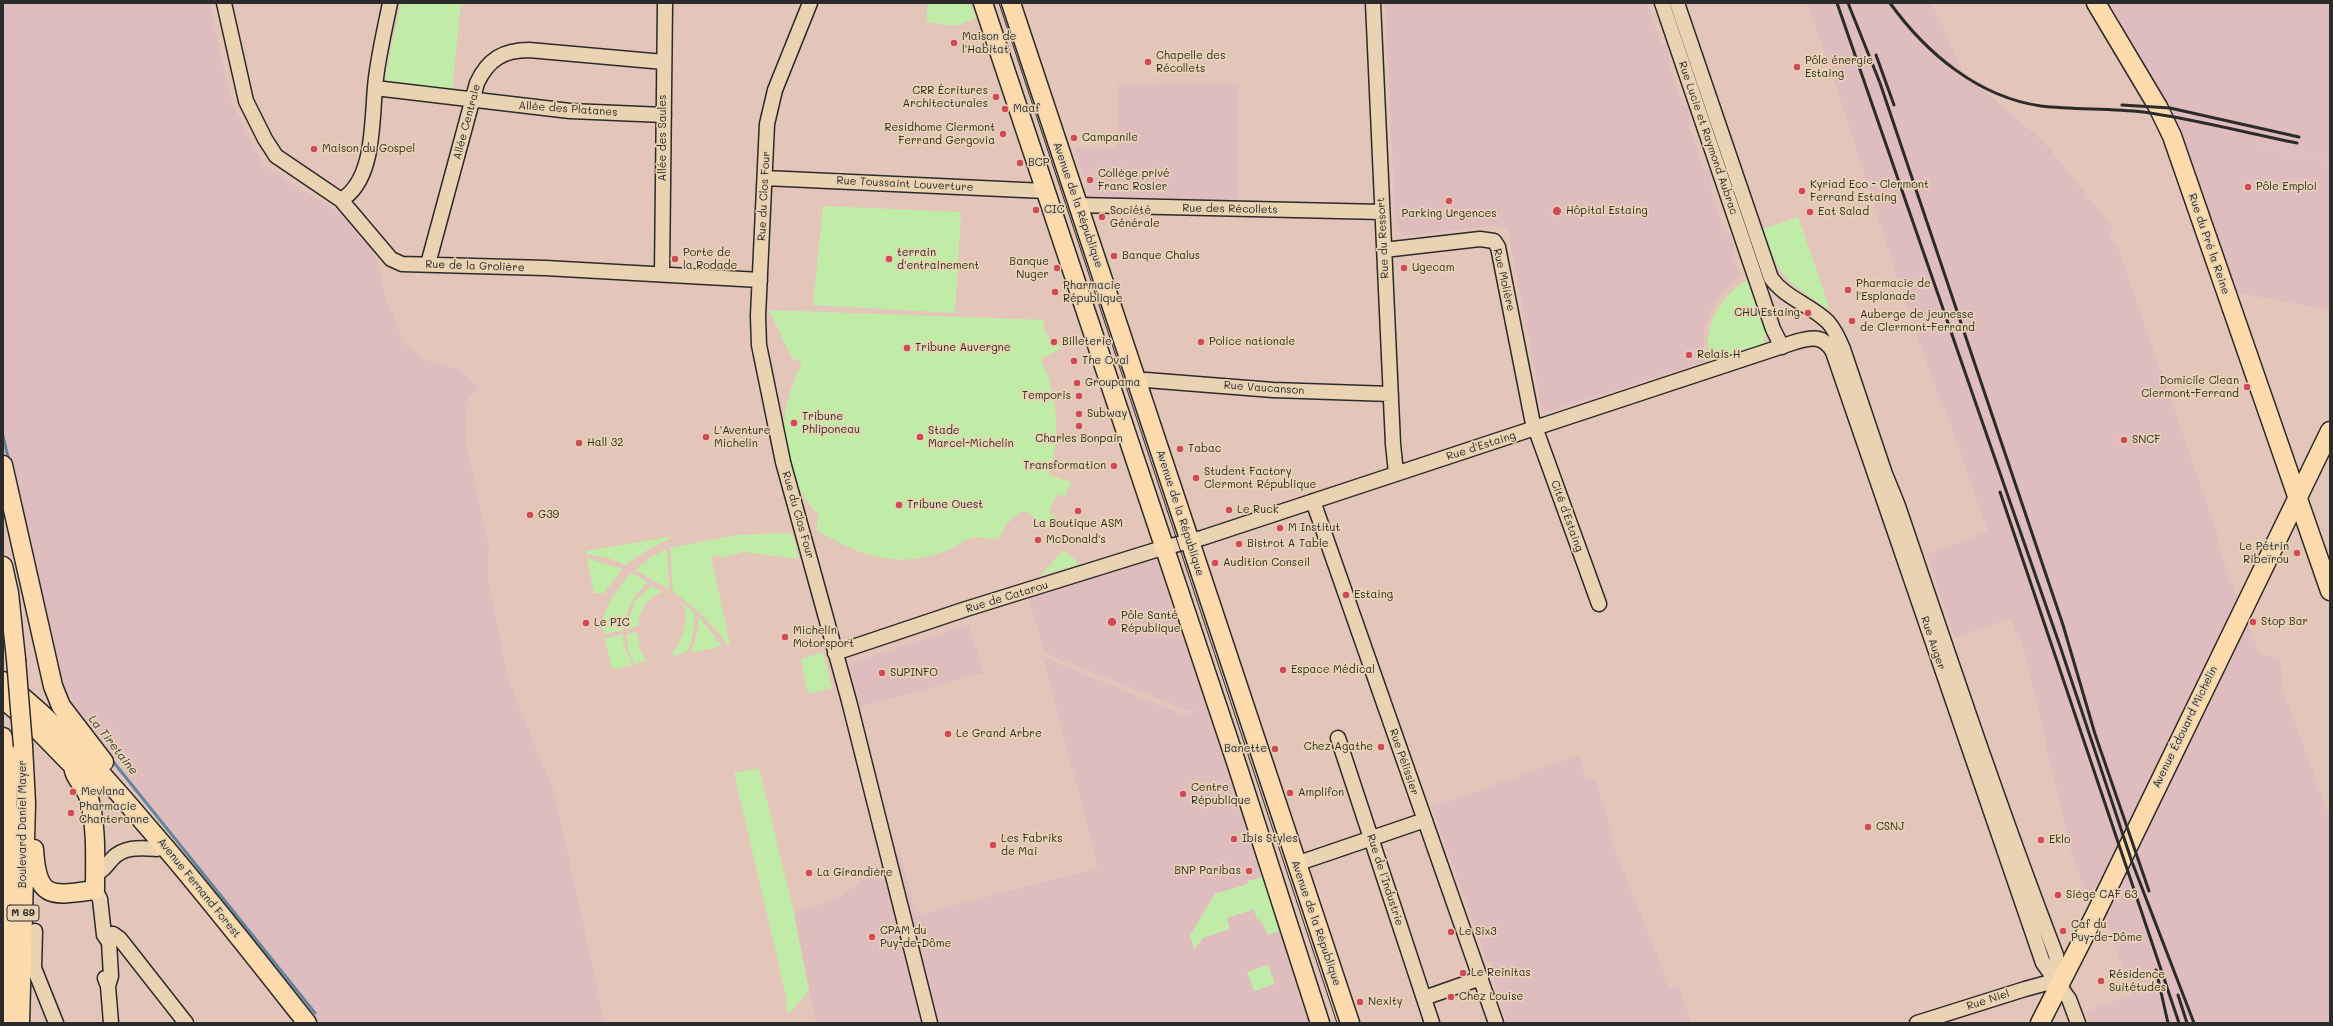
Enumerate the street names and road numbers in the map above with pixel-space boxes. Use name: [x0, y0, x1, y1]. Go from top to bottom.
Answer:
street label: Rue Lucie et Raymond Aubrac: [1675, 59, 1741, 217]
street label: Allée Centrale: [451, 83, 483, 161]
street label: Allée des Saules: [656, 95, 670, 181]
street label: Allée des Platanes: [518, 99, 618, 119]
street label: Avenue de la République: [1050, 141, 1106, 269]
street label: Rue du Clos Four: [755, 151, 773, 241]
street label: Rue Toussaint Louverture: [836, 174, 974, 194]
street label: Rue du Pré la Reine: [2186, 192, 2232, 296]
street label: Rue du Ressort: [1374, 197, 1392, 279]
street label: Rue des Récollets: [1182, 202, 1278, 216]
street label: Rue Molière: [1490, 247, 1518, 313]
street label: Rue de la Grolière: [425, 258, 525, 274]
street label: Rue Vaucanson: [1223, 379, 1305, 397]
street label: Rue d'Estaing: [1445, 429, 1517, 463]
street label: Avenue de la République: [1153, 448, 1207, 578]
street label: Rue du Clos Four: [779, 470, 817, 560]
street label: Cité d'Estaing: [1548, 479, 1586, 553]
street label: Rue de Catarou: [964, 578, 1050, 616]
street label: Rue Auger: [1918, 615, 1948, 671]
street label: Avenue Édouard Michelin: [2150, 664, 2220, 790]
street label: Rue Pélissier: [1386, 727, 1422, 797]
street label: Boulevard Daniel Mayer: [16, 760, 30, 888]
street label: Rue de l'Industrie: [1364, 832, 1406, 928]
street label: Avenue Fernand Forest: [155, 835, 243, 941]
street label: Avenue de la République: [1288, 859, 1344, 987]
road number: M 69: [7, 905, 39, 921]
street label: Rue Niel: [1965, 987, 2011, 1013]

